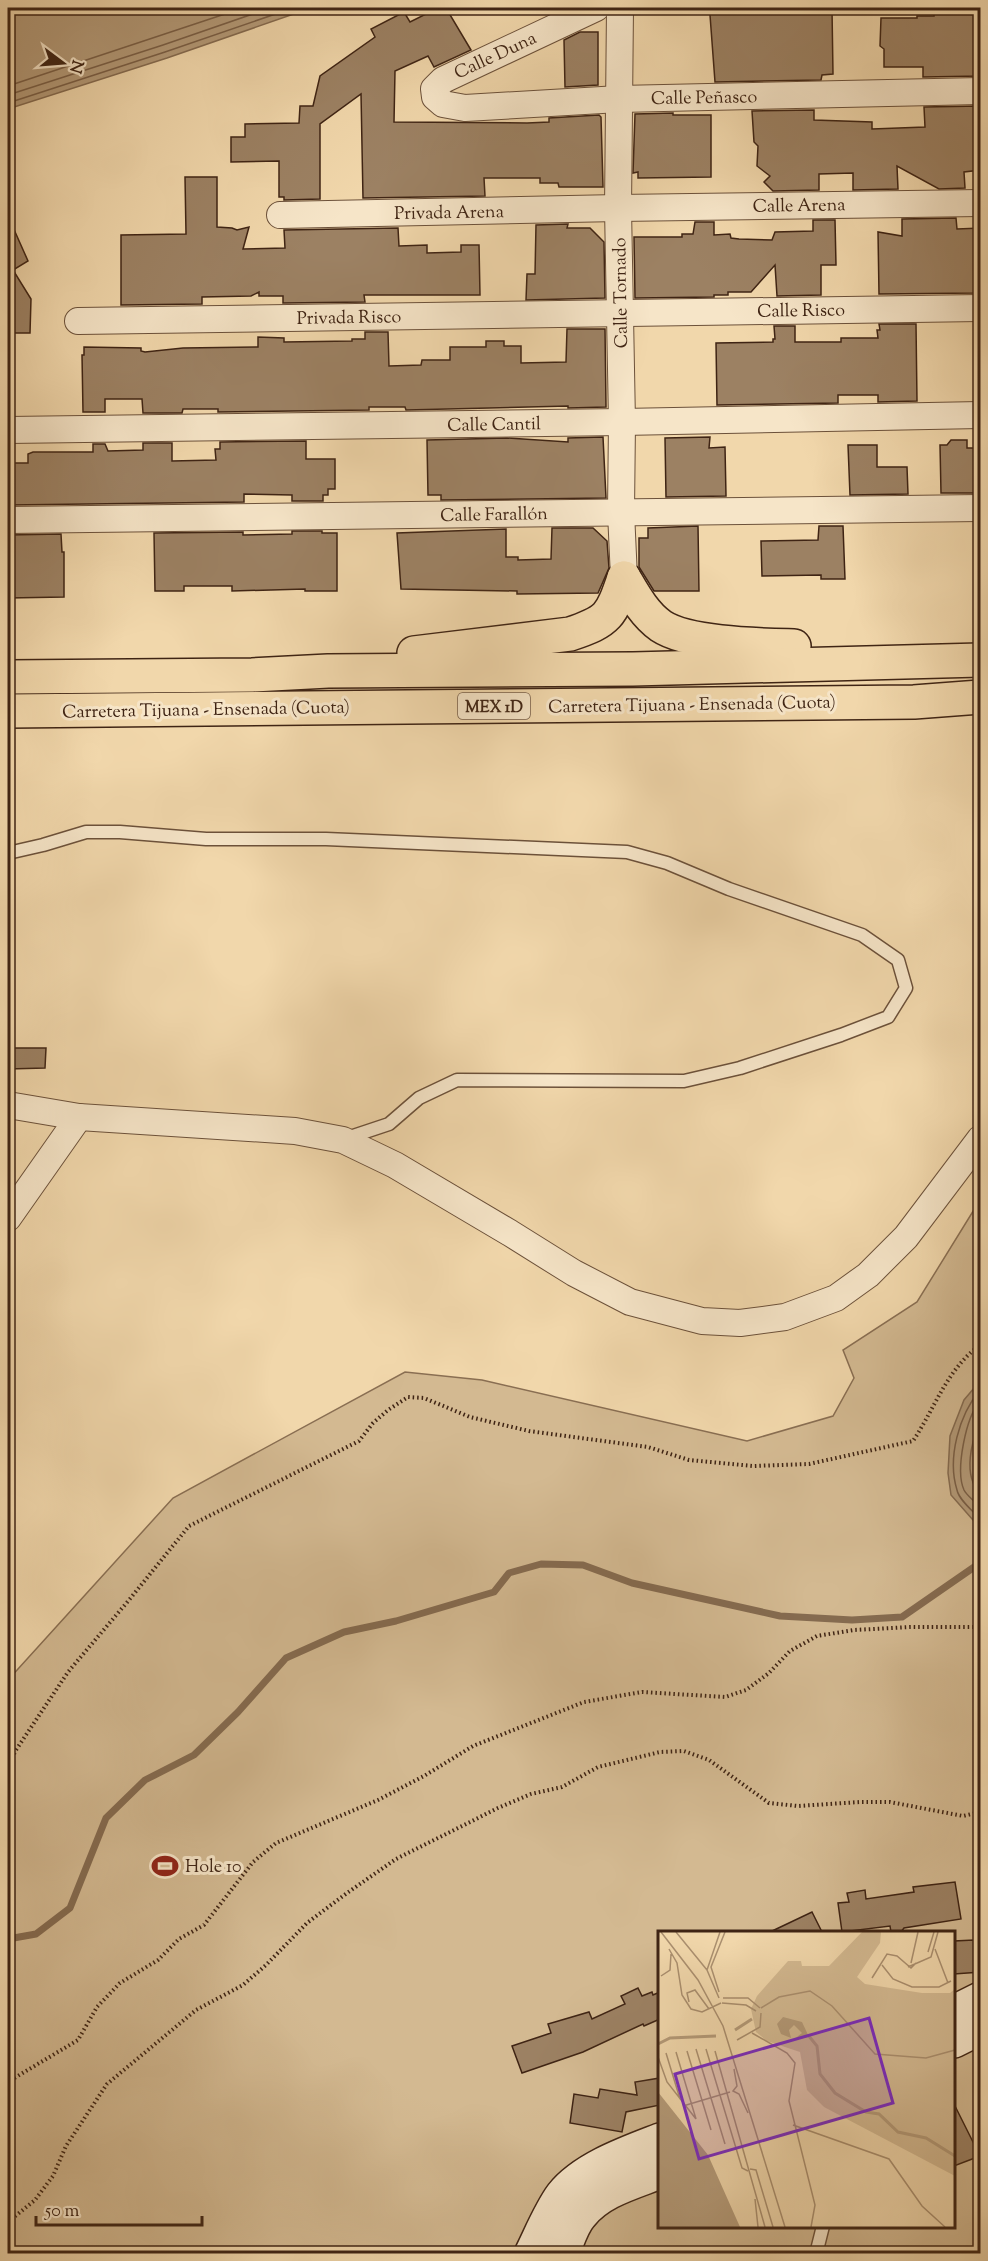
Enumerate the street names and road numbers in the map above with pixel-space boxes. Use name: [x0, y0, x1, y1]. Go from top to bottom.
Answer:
street label: Calle Duna: [450, 26, 541, 87]
street label: Calle Peñasco: [651, 85, 758, 113]
street label: Calle Arena: [752, 193, 846, 221]
street label: Privada Arena: [394, 200, 504, 228]
street label: Calle Tornado: [608, 237, 636, 349]
street label: Calle Risco: [757, 298, 845, 326]
street label: Privada Risco: [297, 305, 402, 333]
street label: Calle Cantil: [447, 412, 541, 440]
street label: Calle Farallón: [440, 502, 549, 530]
street label: Carretera Tijuana - Ensenada (Cuota): [548, 690, 836, 722]
road number: MEX 1D: [458, 693, 530, 719]
street label: Carretera Tijuana - Ensenada (Cuota): [62, 695, 350, 727]

